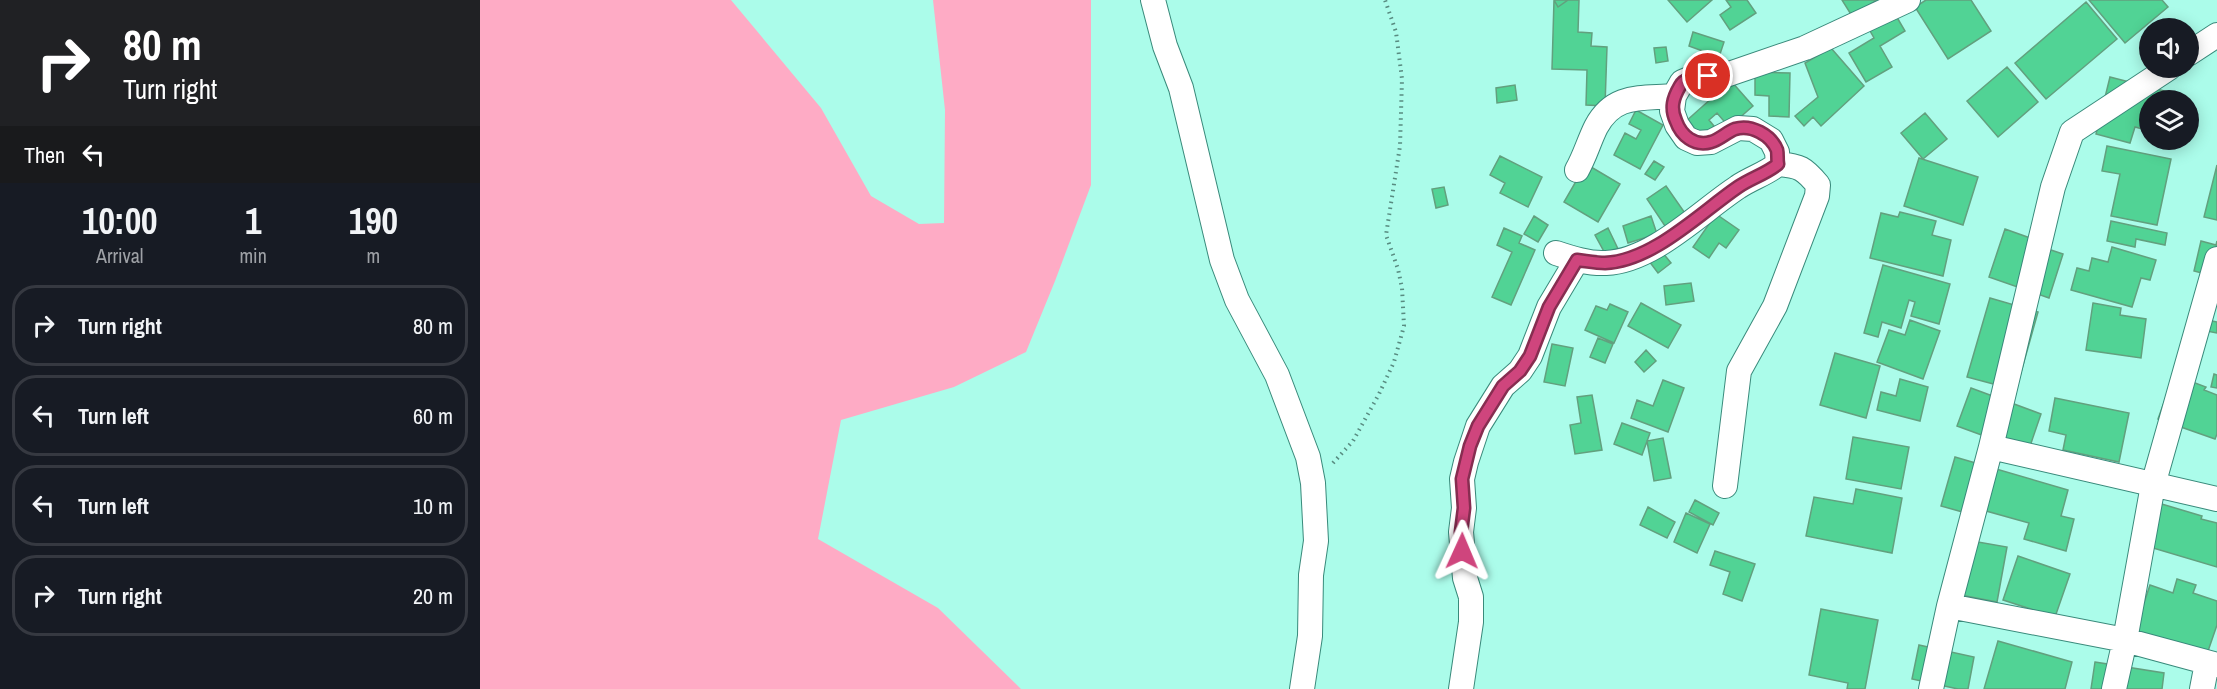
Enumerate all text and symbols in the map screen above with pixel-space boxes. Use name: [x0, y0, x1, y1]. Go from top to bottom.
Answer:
text: 80 m: [123, 17, 202, 73]
map controls: [2139, 18, 2199, 150]
button: sound: [2139, 18, 2199, 78]
icon: right: [24, 24, 102, 102]
pin: [1682, 50, 1733, 101]
icon: arrive: [1691, 59, 1724, 92]
text: Turn right: [123, 71, 217, 107]
button: layers: [2139, 90, 2199, 150]
icon: left: [77, 138, 110, 171]
text: Then: [24, 140, 65, 170]
text: 10:00: [82, 197, 157, 245]
text: 1: [245, 197, 261, 245]
text: 190: [349, 197, 398, 245]
text: Arrival: [96, 242, 143, 269]
text: min: [239, 242, 267, 269]
text: m: [367, 242, 380, 269]
icon: right: [27, 309, 60, 342]
text: Turn right: [78, 311, 162, 341]
text: 80 m: [413, 311, 453, 341]
icon: left: [27, 399, 60, 432]
text: Turn left: [78, 401, 149, 431]
text: 60 m: [413, 401, 453, 431]
icon: left: [27, 489, 60, 522]
text: Turn left: [78, 491, 149, 521]
text: 10 m: [413, 491, 453, 521]
position arrow: [1430, 519, 1494, 583]
icon: right: [27, 579, 60, 612]
text: Turn right: [78, 581, 162, 611]
text: 20 m: [413, 581, 453, 611]

